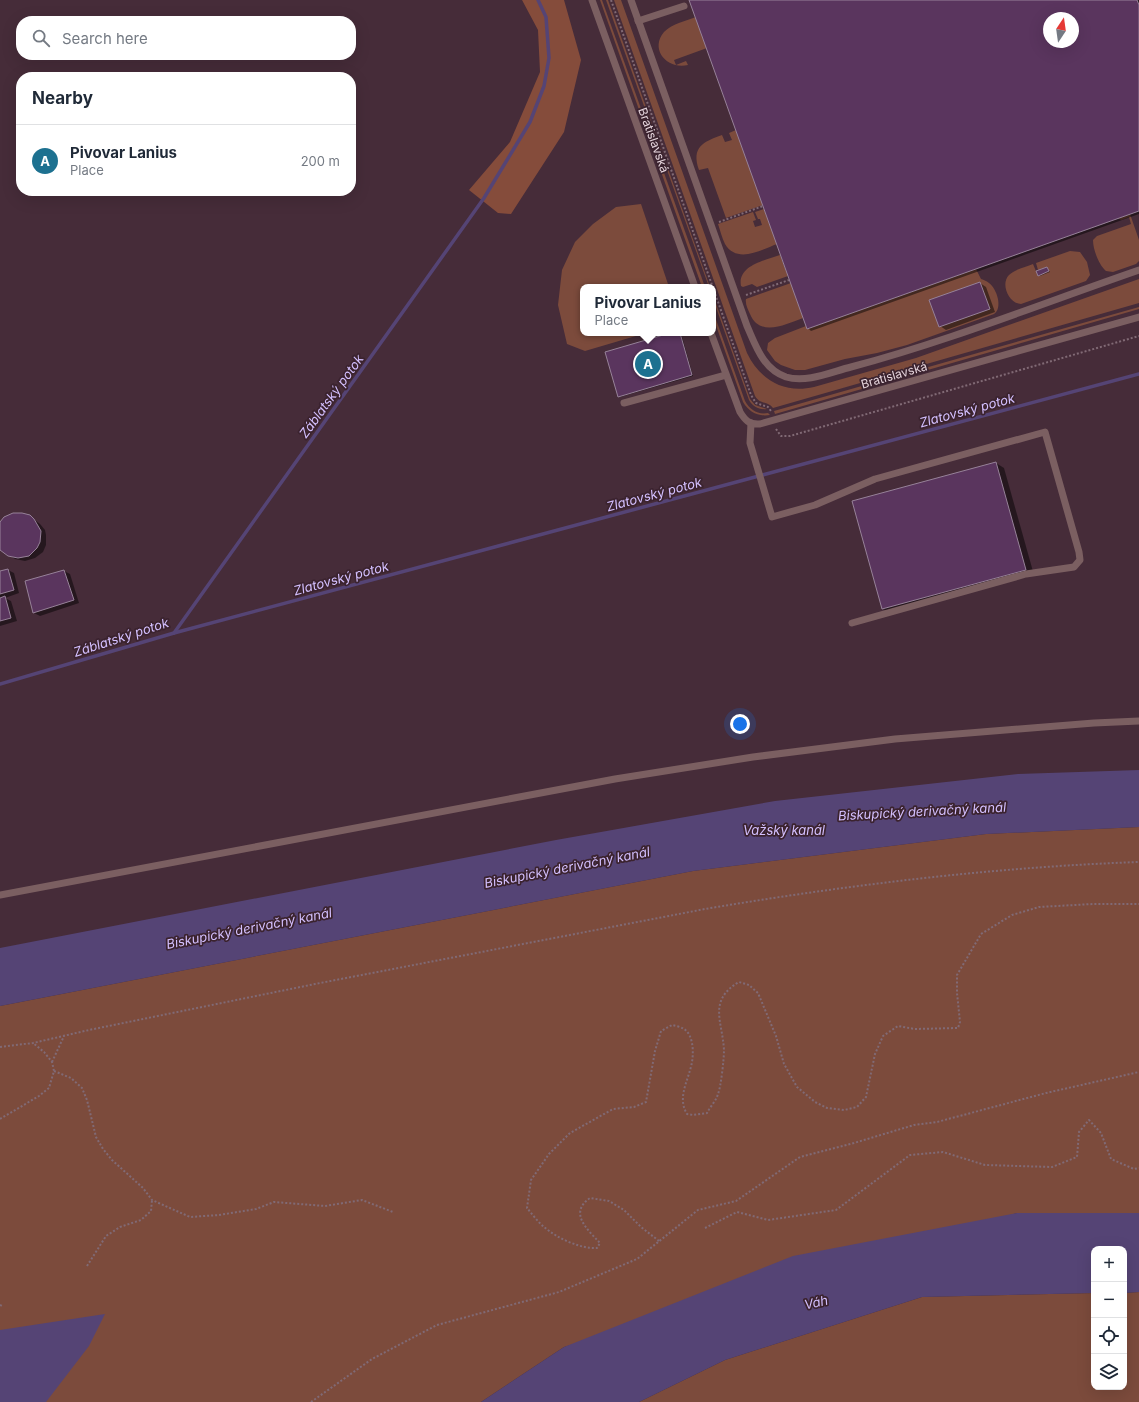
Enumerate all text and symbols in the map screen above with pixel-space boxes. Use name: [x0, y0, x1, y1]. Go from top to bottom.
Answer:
north arrow: [1043, 12, 1079, 48]
search box: [16, 16, 356, 60]
icon: search: [30, 27, 52, 49]
text: Search here: [62, 29, 148, 48]
text: Nearby: [32, 88, 93, 108]
street label: Bratislavská: [635, 105, 673, 175]
text: Pivovar Lanius: [70, 143, 177, 162]
text: A: [40, 153, 50, 169]
text: 200 m: [301, 153, 340, 169]
text: Place: [70, 162, 104, 178]
popup: [580, 284, 716, 336]
text: Pivovar Lanius: [595, 293, 702, 312]
text: Place: [595, 312, 628, 328]
pin: A: [635, 349, 661, 379]
water label: Záblatský potok: [295, 350, 367, 441]
street label: Bratislavská: [859, 358, 929, 392]
water label: Zlatovský potok: [918, 389, 1017, 430]
water label: Zlatovský potok: [605, 473, 704, 514]
water label: Zlatovský potok: [292, 557, 391, 598]
water label: Záblatský potok: [71, 614, 171, 660]
your location: [730, 714, 750, 734]
water label: Biskupický derivačný kanál: [838, 799, 1007, 823]
water label: Važský kanál: [743, 822, 826, 838]
water label: Biskupický derivačný kanál: [483, 843, 652, 891]
water label: Biskupický derivačný kanál: [165, 904, 334, 952]
map controls: [1091, 1246, 1127, 1390]
button: +: [1091, 1246, 1127, 1282]
button: −: [1091, 1282, 1127, 1318]
water label: Váh: [803, 1291, 830, 1312]
button: locate: [1091, 1318, 1127, 1354]
button: layers: [1091, 1354, 1127, 1390]

